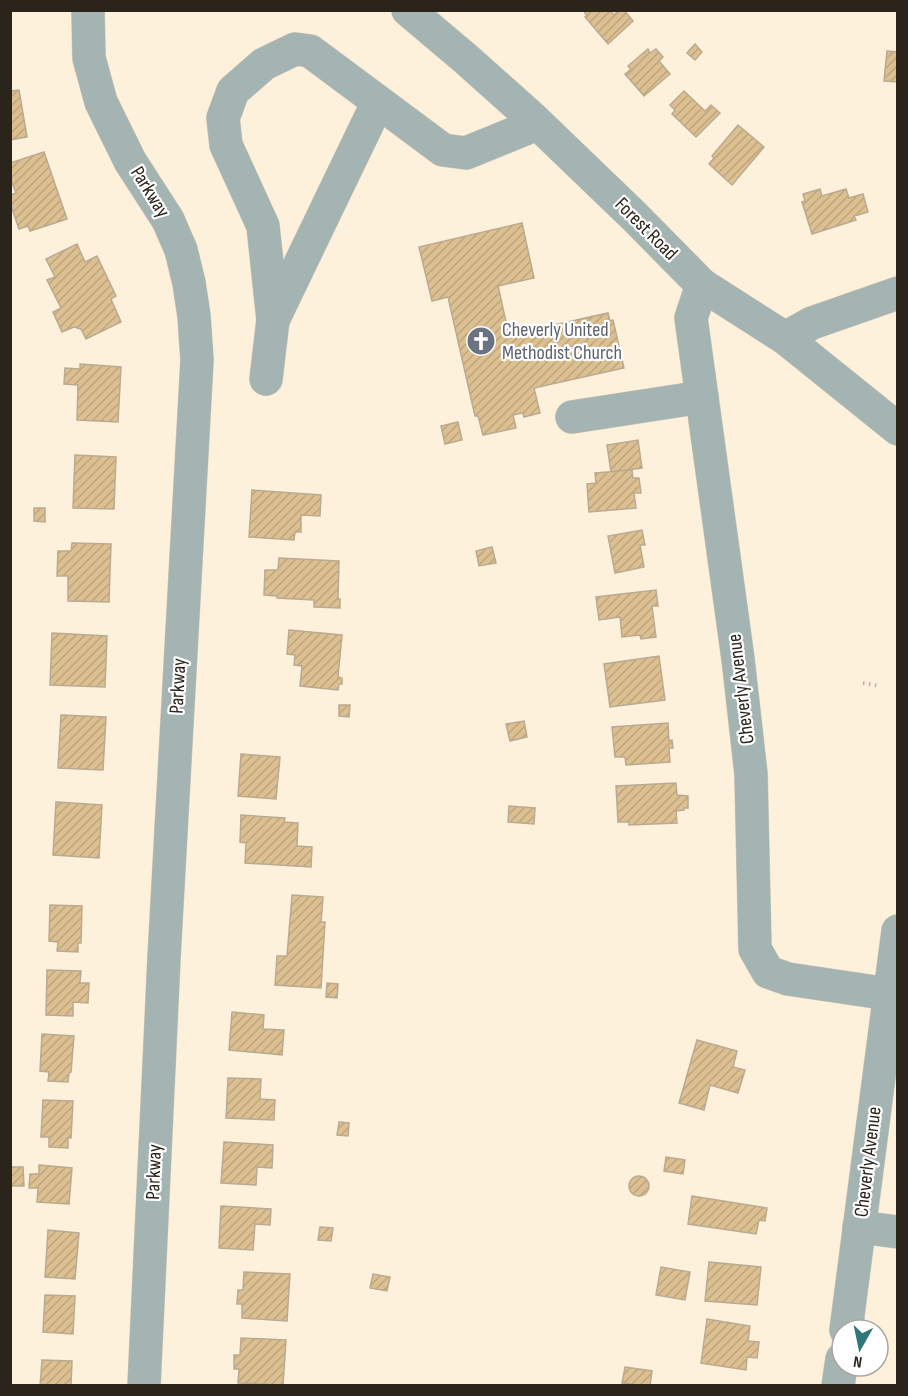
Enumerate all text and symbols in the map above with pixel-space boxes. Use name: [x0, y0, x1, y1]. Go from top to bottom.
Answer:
street label: Parkway: [125, 162, 175, 222]
street label: Forest Road: [610, 193, 682, 265]
place label: Cheverly United Methodist Church: [502, 318, 622, 365]
church icon: Cheverly United Methodist Church: [465, 325, 497, 357]
street label: Cheverly Avenue: [722, 632, 760, 746]
street label: Parkway: [165, 657, 191, 714]
street label: Cheverly Avenue: [849, 1105, 887, 1219]
street label: Parkway: [141, 1144, 167, 1200]
north arrow: [830, 1318, 890, 1378]
text: N: [852, 1351, 864, 1371]

